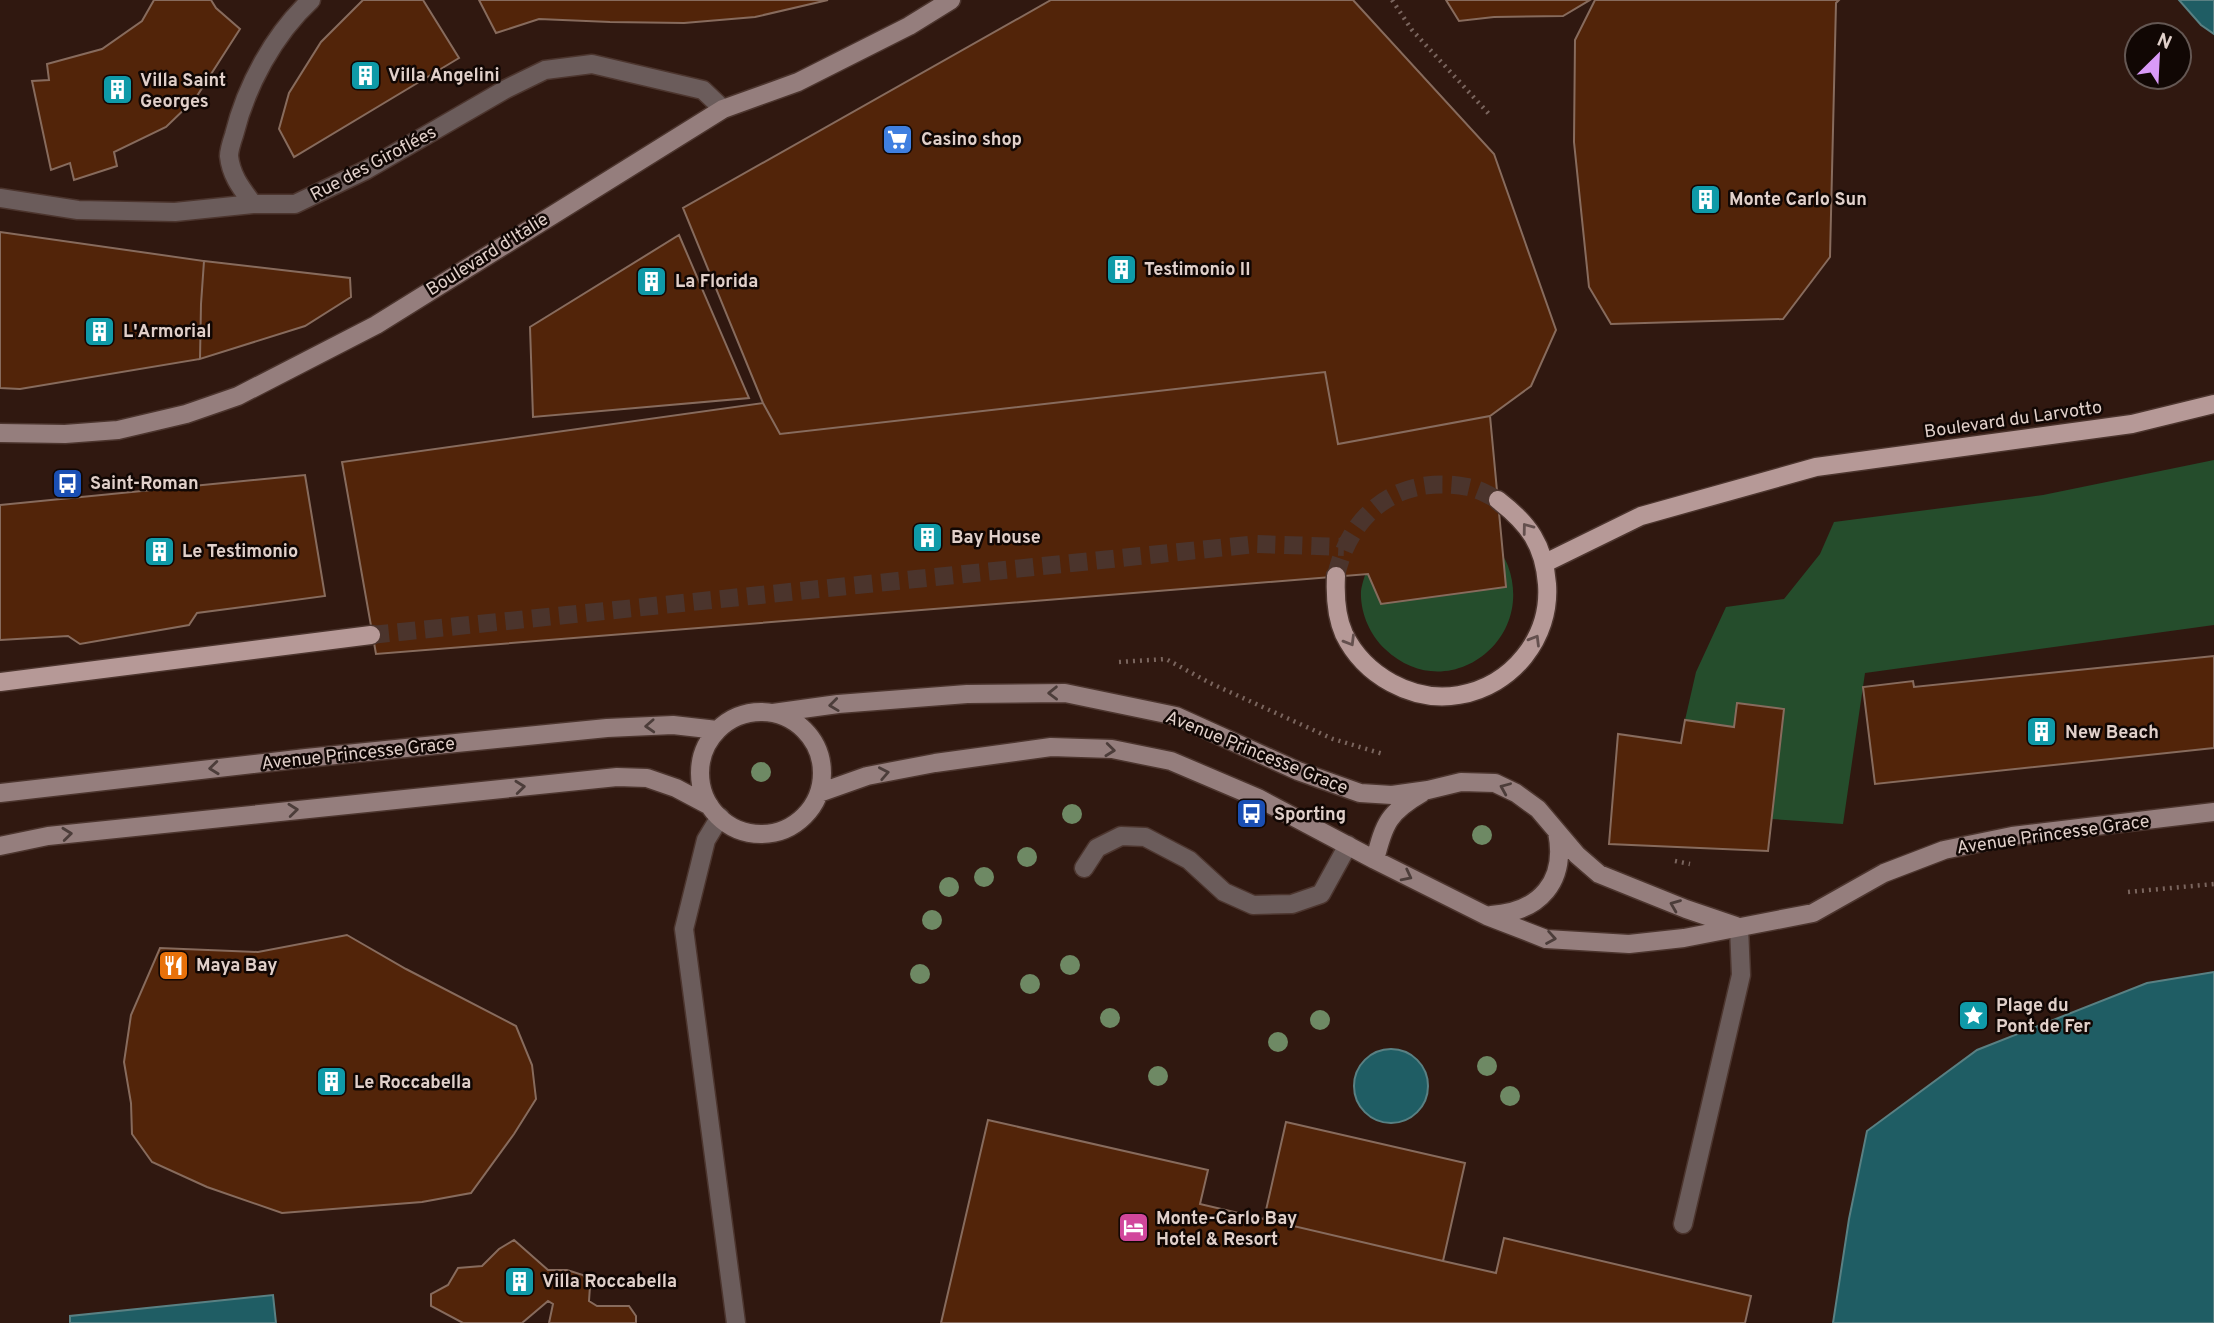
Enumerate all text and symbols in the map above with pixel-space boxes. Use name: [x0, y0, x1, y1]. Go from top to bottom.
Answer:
north arrow: [2123, 21, 2193, 91]
text: N: [2153, 29, 2175, 56]
building icon: Villa Angelini: [348, 58, 382, 92]
place label: Villa Angelini: [388, 65, 500, 88]
place label: Villa Saint Georges: [140, 70, 226, 114]
building icon: Villa Saint Georges: [100, 73, 134, 107]
street label: Rue des Giroflées: [307, 121, 441, 207]
supermarket icon: Casino shop: [881, 122, 915, 156]
place label: Casino shop: [921, 129, 1022, 152]
building icon: Monte Carlo Sun: [1689, 182, 1723, 216]
place label: Monte Carlo Sun: [1729, 189, 1867, 212]
street label: Boulevard d'Italie: [422, 208, 553, 302]
building icon: Testimonio II: [1104, 252, 1138, 286]
place label: Testimonio II: [1144, 259, 1250, 282]
building icon: La Florida: [635, 264, 669, 298]
place label: La Florida: [675, 271, 758, 294]
building icon: L'Armorial: [83, 314, 117, 348]
place label: L'Armorial: [123, 321, 211, 344]
street label: Boulevard du Larvotto: [1923, 397, 2104, 444]
bus stop icon: Saint-Roman: [50, 466, 84, 500]
place label: Saint-Roman: [90, 473, 199, 496]
building icon: Bay House: [911, 520, 945, 554]
one-way arrow: [1522, 523, 1535, 535]
place label: Bay House: [951, 527, 1041, 550]
building icon: Le Testimonio: [142, 534, 176, 568]
place label: Le Testimonio: [182, 541, 298, 564]
one-way arrow: [1341, 634, 1354, 647]
one-way arrow: [1526, 635, 1539, 648]
one-way arrow: [1047, 685, 1057, 701]
one-way arrow: [828, 698, 840, 713]
street label: Avenue Princesse Grace: [1162, 706, 1351, 800]
building icon: New Beach: [2025, 715, 2059, 749]
one-way arrow: [644, 719, 655, 734]
place label: New Beach: [2065, 722, 2159, 745]
street label: Avenue Princesse Grace: [260, 733, 456, 776]
one-way arrow: [1104, 742, 1116, 757]
one-way arrow: [208, 761, 220, 776]
one-way arrow: [878, 766, 890, 781]
one-way arrow: [515, 780, 526, 795]
one-way arrow: [1500, 782, 1512, 796]
bus stop icon: Sporting: [1234, 797, 1268, 831]
one-way arrow: [288, 803, 299, 818]
place label: Sporting: [1274, 804, 1346, 827]
street label: Avenue Princesse Grace: [1955, 811, 2151, 860]
one-way arrow: [61, 826, 73, 841]
one-way arrow: [1400, 868, 1413, 881]
one-way arrow: [1670, 900, 1682, 914]
one-way arrow: [1545, 930, 1557, 945]
restaurant icon: Maya Bay: [156, 948, 190, 982]
place label: Maya Bay: [196, 955, 278, 978]
place label: Plage du Pont de Fer: [1996, 995, 2091, 1039]
place icon: Plage du Pont de Fer: [1956, 998, 1990, 1032]
building icon: Le Roccabella: [314, 1065, 348, 1099]
place label: Le Roccabella: [354, 1072, 471, 1095]
place label: Monte-Carlo Bay Hotel & Resort: [1156, 1208, 1297, 1252]
hotel icon: Monte-Carlo Bay Hotel & Resort: [1116, 1211, 1150, 1245]
building icon: Villa Roccabella: [502, 1264, 536, 1298]
place label: Villa Roccabella: [542, 1271, 677, 1294]

